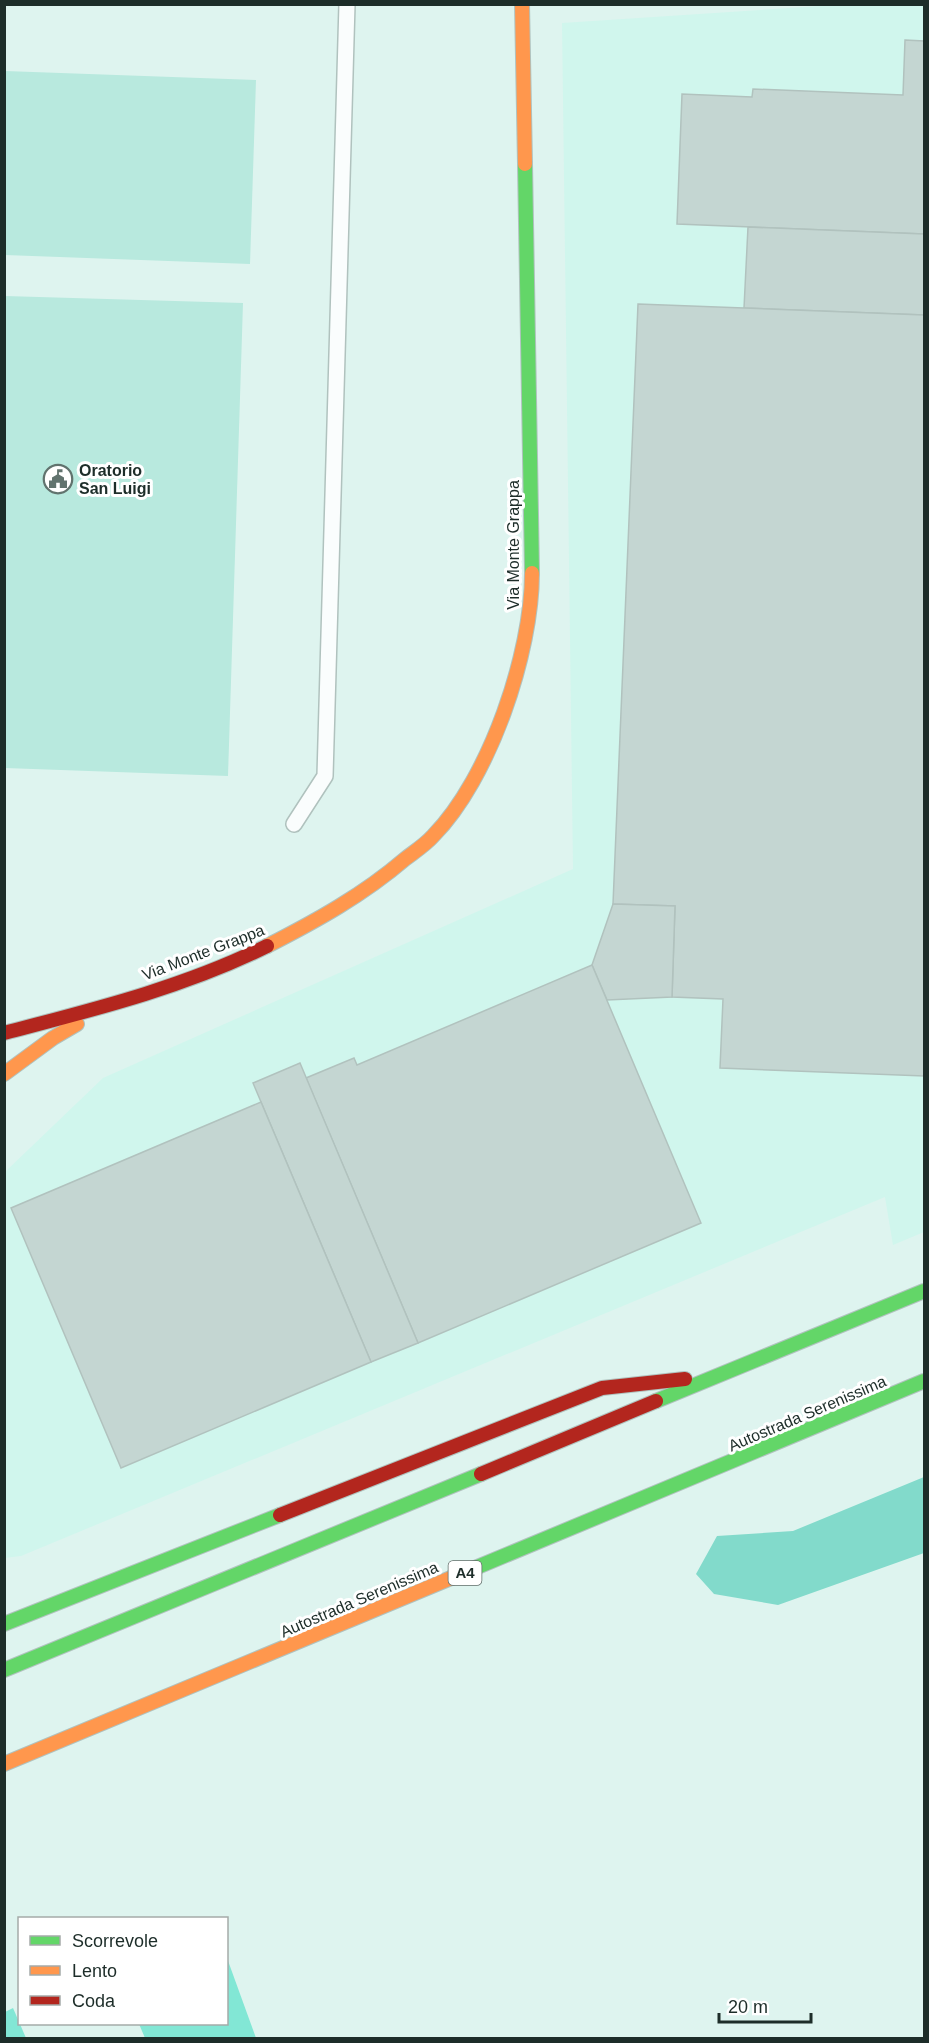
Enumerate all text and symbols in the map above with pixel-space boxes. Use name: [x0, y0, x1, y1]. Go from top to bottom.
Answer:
place label: Oratorio San Luigi: [79, 462, 151, 497]
public building icon: Oratorio San Luigi: [42, 463, 74, 495]
street label: Via Monte Grappa: [505, 480, 522, 610]
street label: Via Monte Grappa: [140, 921, 267, 984]
street label: Autostrada Serenissima: [726, 1372, 889, 1454]
street label: Autostrada Serenissima: [278, 1558, 441, 1640]
road number: A4: [448, 1561, 482, 1585]
legend: [18, 1917, 228, 2025]
text: Scorrevole: [72, 1931, 158, 1951]
text: Lento: [72, 1961, 117, 1981]
scale bar: [719, 1986, 810, 2024]
text: Coda: [72, 1991, 116, 2011]
text: 20 m: [728, 1997, 768, 2017]

